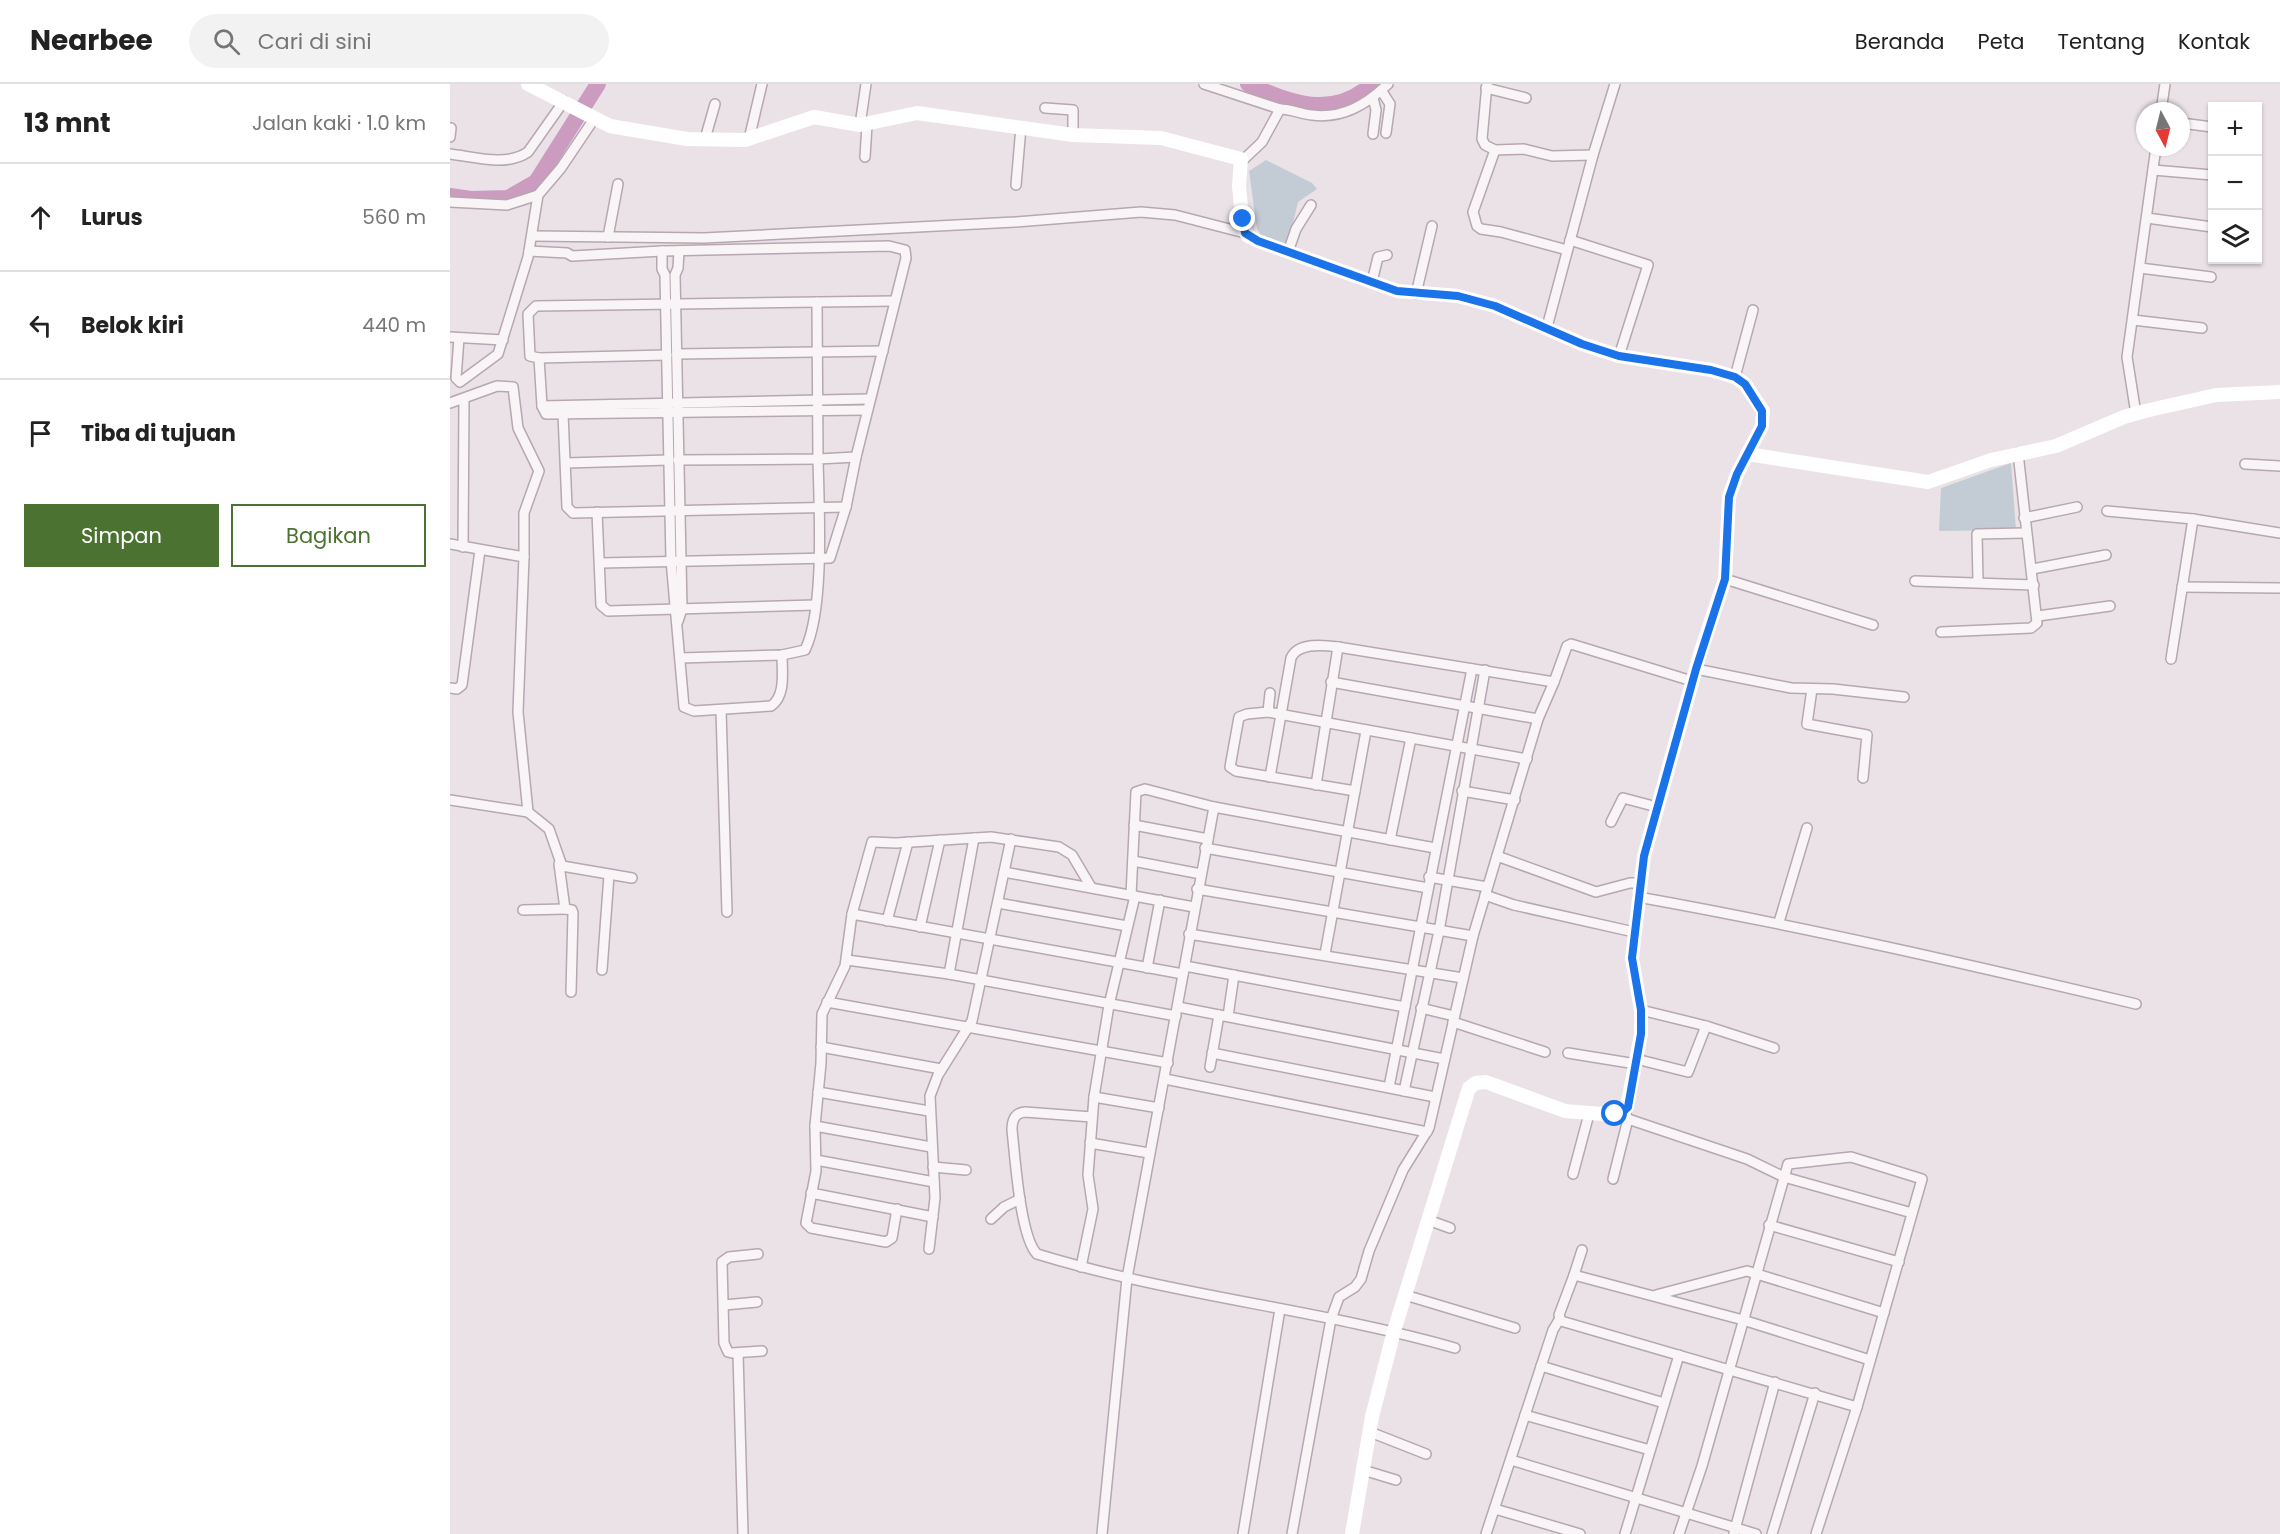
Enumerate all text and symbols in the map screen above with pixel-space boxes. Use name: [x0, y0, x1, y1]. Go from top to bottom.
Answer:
search box: [189, 14, 609, 68]
text: Nearbee: [30, 21, 153, 60]
icon: search: [210, 25, 243, 58]
text: Cari di sini: [258, 26, 372, 57]
text: Beranda: [1855, 27, 1945, 56]
text: Peta: [1978, 27, 2025, 56]
text: Tentang: [2058, 27, 2145, 56]
text: Kontak: [2178, 27, 2250, 56]
north arrow: [2136, 102, 2190, 156]
map controls: [2208, 102, 2262, 264]
button: +: [2208, 102, 2262, 156]
text: 13 mnt: [24, 105, 111, 141]
text: Jalan kaki · 1.0 km: [252, 109, 426, 137]
button: −: [2208, 156, 2262, 210]
icon: ahead: [24, 201, 57, 234]
text: Lurus: [81, 202, 143, 233]
text: 560 m: [362, 203, 426, 231]
route end: [1229, 205, 1255, 231]
button: layers: [2208, 210, 2262, 264]
icon: left: [24, 309, 57, 342]
text: Belok kiri: [81, 310, 184, 341]
text: 440 m: [362, 311, 426, 339]
icon: arrive: [24, 417, 57, 450]
text: Tiba di tujuan: [81, 418, 236, 449]
button: Simpan: [24, 504, 219, 567]
button: Bagikan: [231, 504, 426, 567]
route start: [1601, 1100, 1627, 1126]

